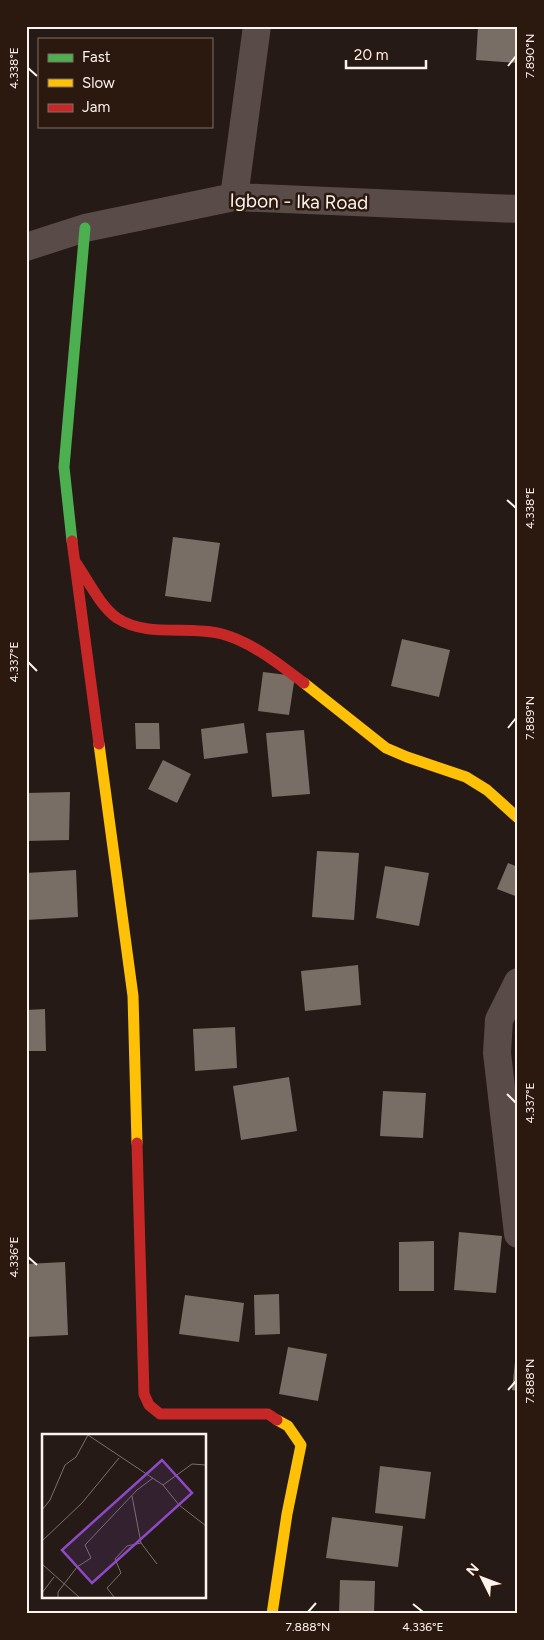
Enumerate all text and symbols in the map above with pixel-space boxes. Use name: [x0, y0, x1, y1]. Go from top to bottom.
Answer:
text: 7.890°N: [523, 34, 537, 78]
legend: [38, 38, 212, 128]
scale bar: [346, 38, 426, 70]
text: 20 m: [354, 46, 388, 64]
text: 4.338°E: [7, 47, 21, 89]
text: Fast: [82, 48, 111, 66]
text: Slow: [82, 74, 115, 92]
text: Jam: [82, 98, 110, 116]
street label: Igbon - Ika Road: [229, 189, 369, 214]
text: 4.338°E: [523, 487, 537, 529]
text: 4.337°E: [7, 642, 21, 682]
text: 7.889°N: [523, 696, 537, 740]
text: 4.337°E: [523, 1083, 537, 1123]
text: 4.336°E: [7, 1236, 21, 1278]
text: 7.888°N: [523, 1359, 537, 1403]
inset map: [42, 1434, 206, 1598]
north arrow: [456, 1552, 506, 1602]
text: N: [463, 1560, 483, 1579]
text: 7.888°N: [286, 1620, 330, 1634]
text: 4.336°E: [402, 1620, 444, 1634]

